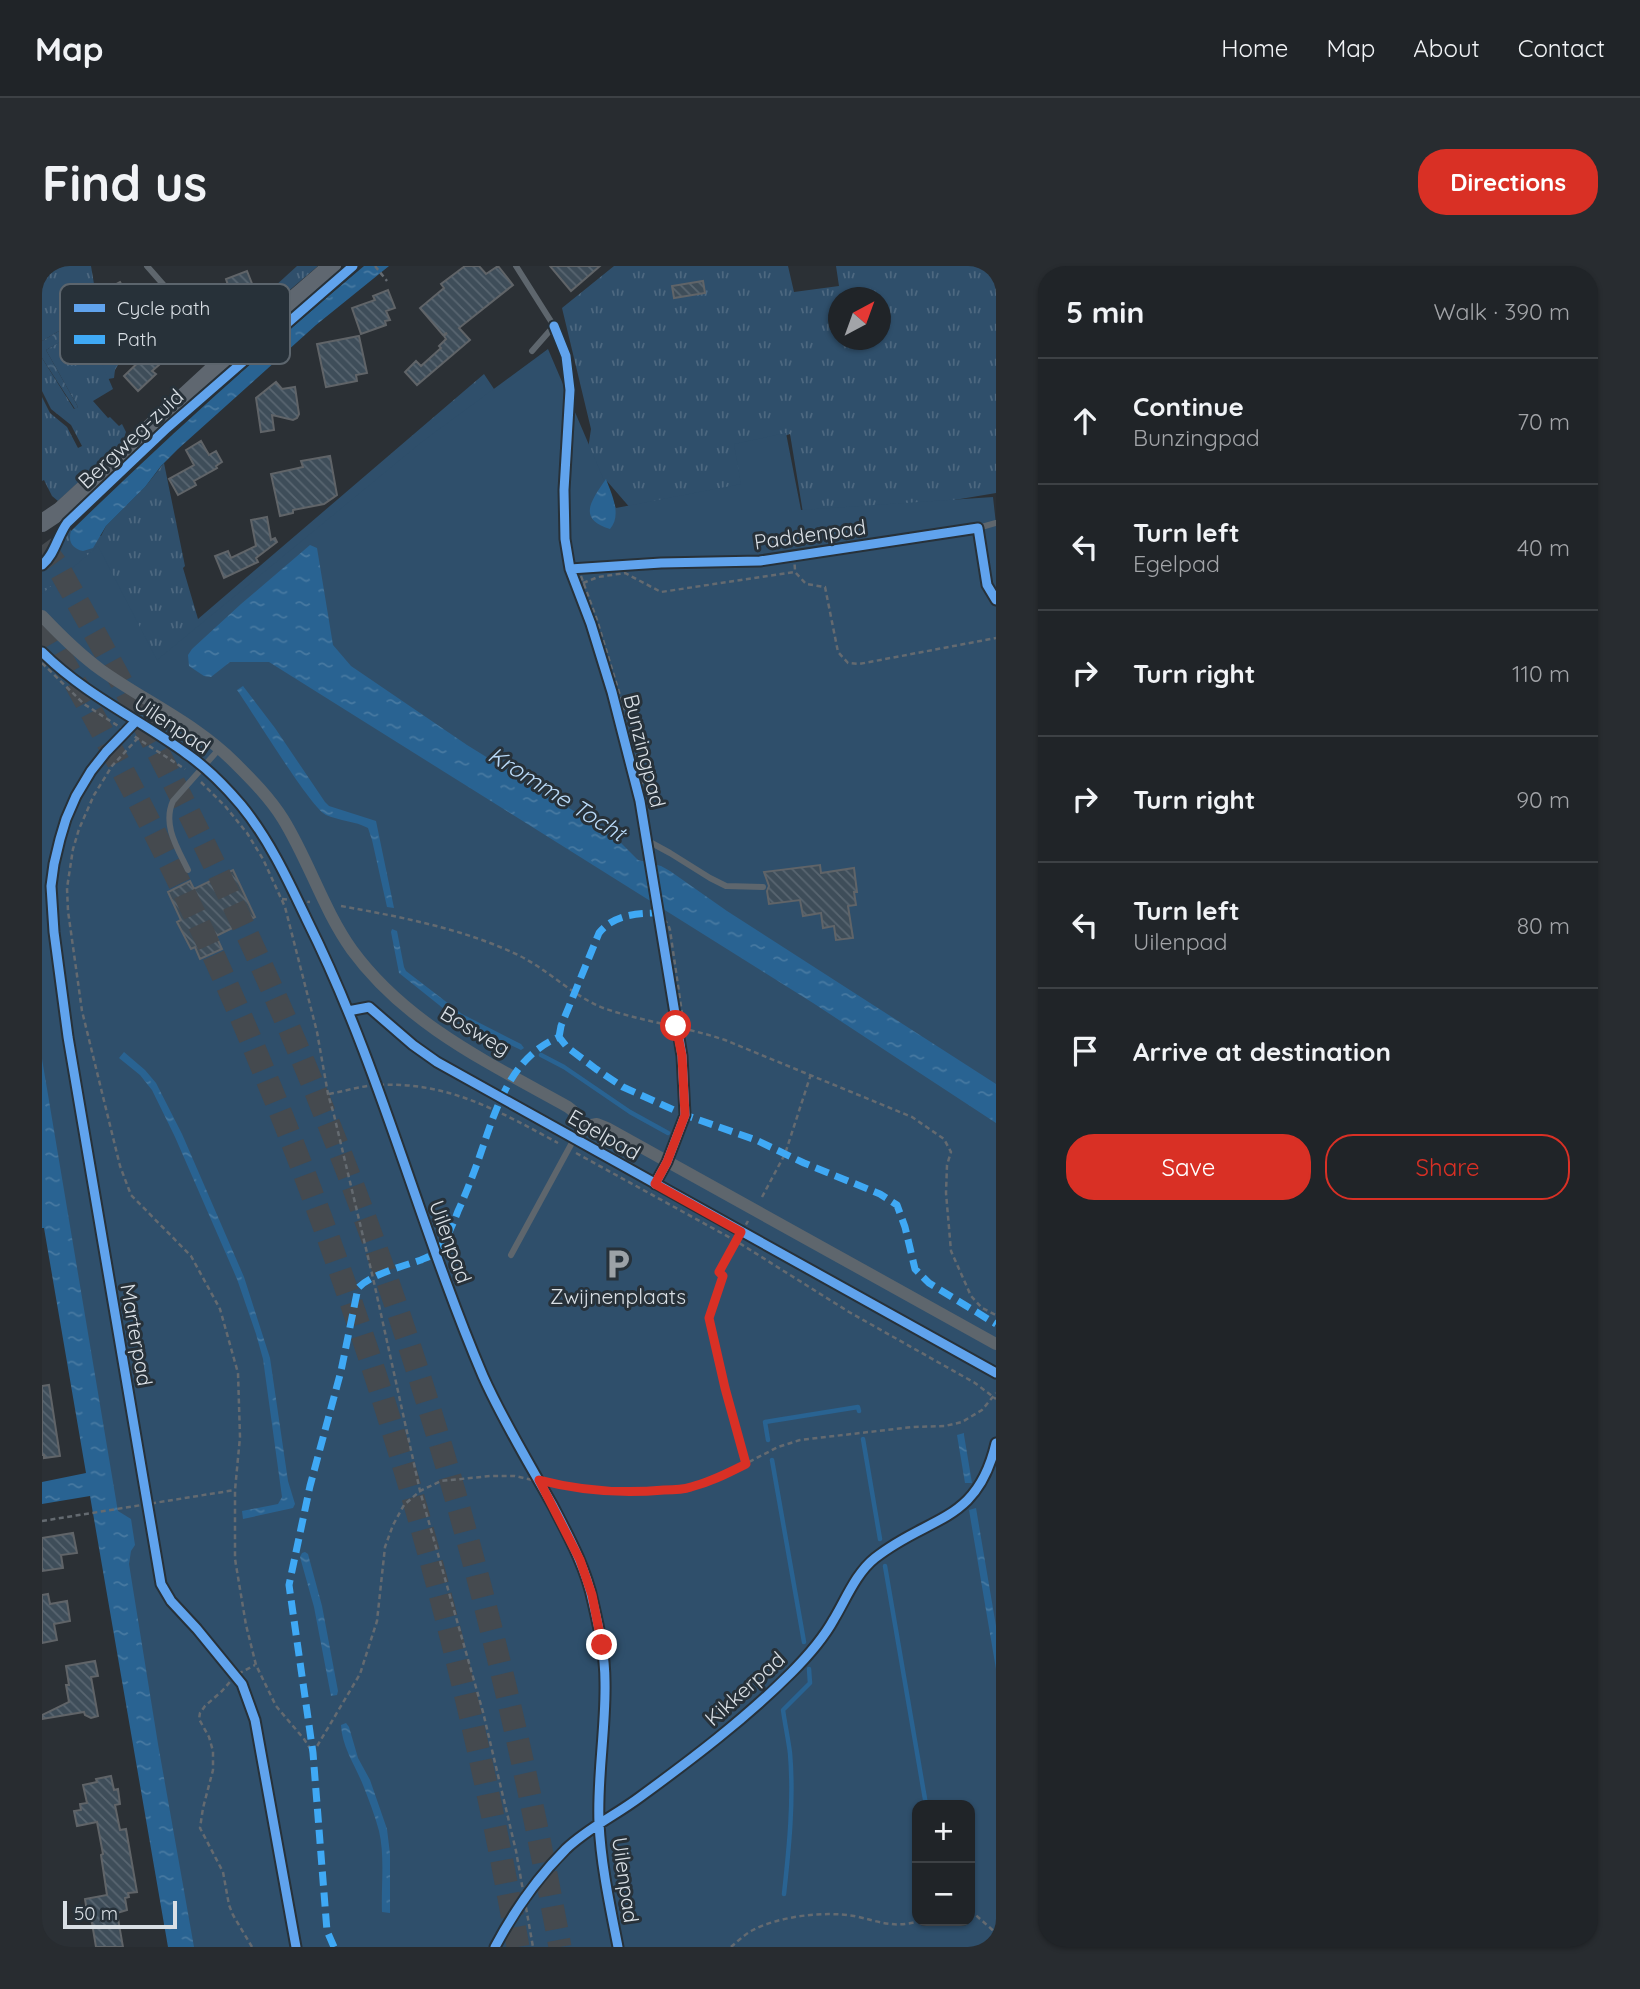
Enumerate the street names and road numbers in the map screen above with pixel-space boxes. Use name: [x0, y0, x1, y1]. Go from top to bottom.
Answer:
street label: Bergweg-zuid: [72, 383, 188, 494]
street label: Paddenpad: [752, 513, 868, 555]
street label: Uilenpad: [130, 689, 216, 759]
street label: Bunzingpad: [618, 691, 672, 810]
street label: Bosweg: [436, 999, 515, 1061]
street label: Egelpad: [564, 1103, 645, 1165]
street label: Uilenpad: [424, 1197, 478, 1287]
street label: Marterpad: [115, 1282, 159, 1388]
street label: Kikkerpad: [699, 1646, 790, 1731]
street label: Uilenpad: [607, 1835, 645, 1924]

